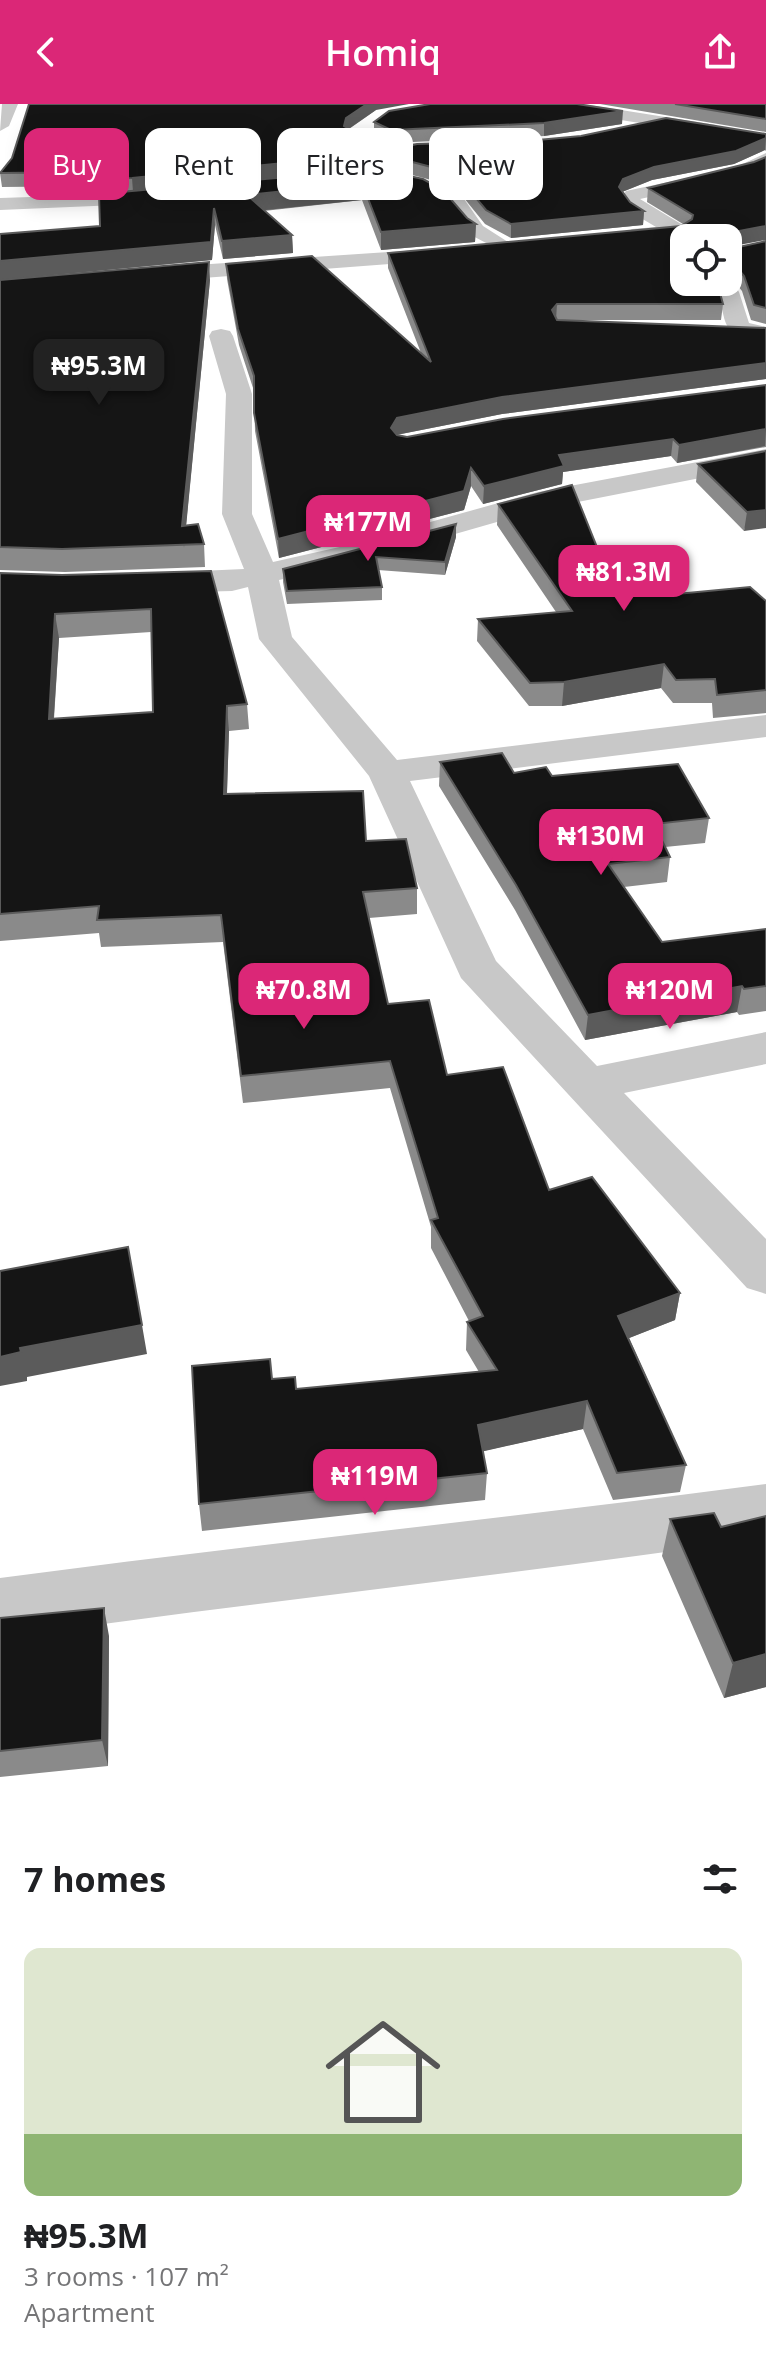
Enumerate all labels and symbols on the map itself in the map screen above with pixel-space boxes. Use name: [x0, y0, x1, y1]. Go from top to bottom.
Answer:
pin: ₦95.3M: [34, 339, 164, 407]
pin: ₦177M: [312, 495, 424, 563]
pin: ₦81.3M: [559, 545, 689, 613]
pin: ₦130M: [545, 809, 657, 877]
pin: ₦70.8M: [239, 963, 369, 1031]
pin: ₦120M: [614, 963, 726, 1031]
pin: ₦119M: [319, 1449, 431, 1517]

